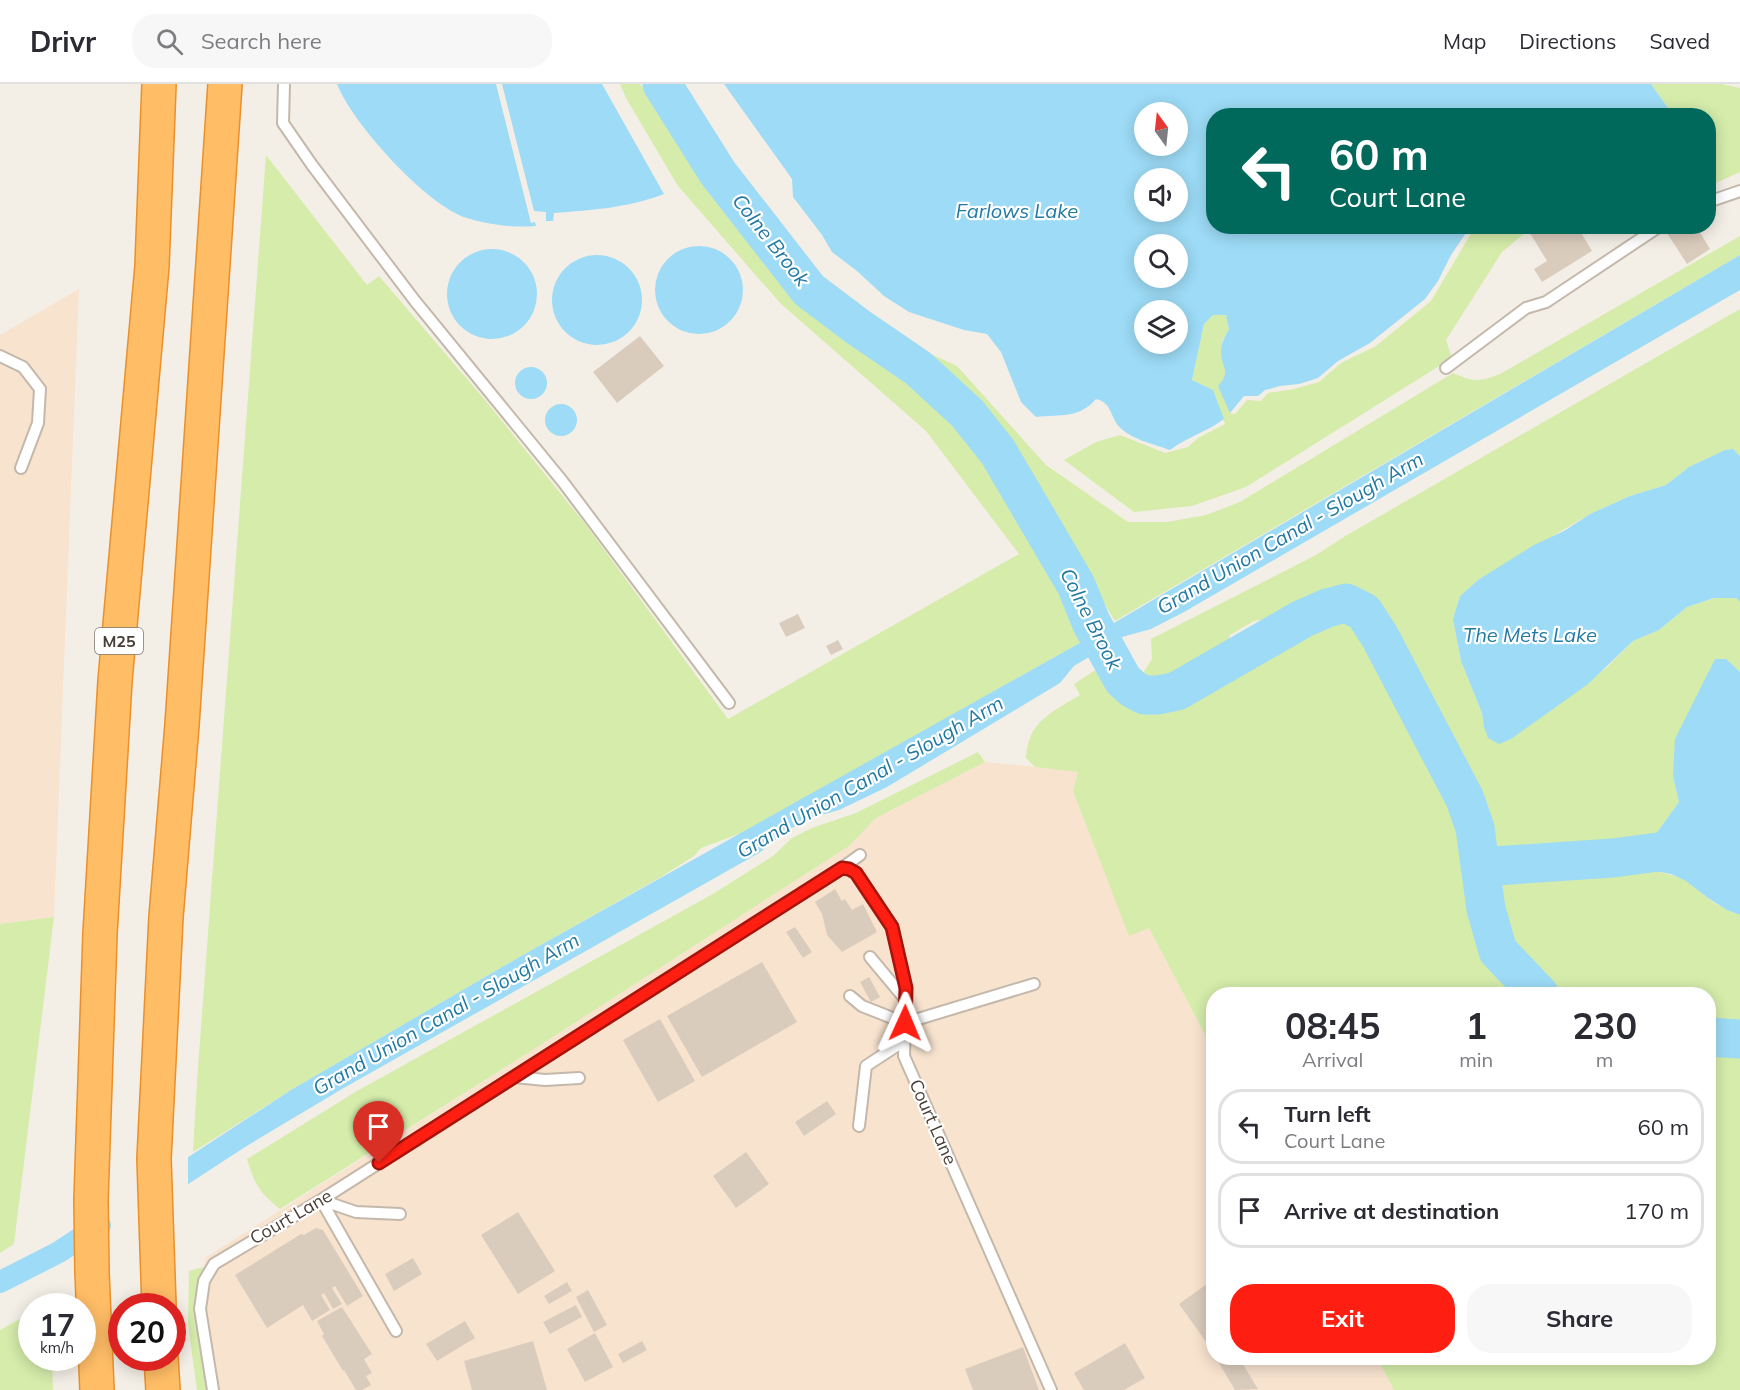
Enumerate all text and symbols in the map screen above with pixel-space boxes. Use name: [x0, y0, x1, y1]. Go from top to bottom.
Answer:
search box: [132, 14, 552, 68]
text: Drivr: [30, 24, 96, 59]
icon: search: [153, 25, 186, 58]
text: Search here: [201, 27, 322, 55]
text: Map: [1443, 28, 1486, 54]
text: Directions: [1519, 28, 1616, 54]
text: Saved: [1649, 28, 1710, 54]
north arrow: [1134, 102, 1188, 156]
map controls: [1134, 102, 1188, 354]
text: 60 m: [1329, 128, 1429, 181]
icon: left: [1230, 132, 1308, 210]
button: sound: [1134, 168, 1188, 222]
text: Court Lane: [1329, 180, 1466, 214]
water label: Colne Brook: [727, 188, 816, 292]
water label: Farlows Lake: [956, 198, 1078, 223]
button: search: [1134, 234, 1188, 288]
button: layers: [1134, 300, 1188, 354]
water label: Grand Union Canal - Slough Arm: [1152, 446, 1428, 619]
water label: Colne Brook: [1055, 564, 1128, 674]
water label: The Mets Lake: [1463, 622, 1597, 647]
road number: M25: [95, 628, 143, 654]
water label: Grand Union Canal - Slough Arm: [732, 690, 1008, 863]
water label: Grand Union Canal - Slough Arm: [308, 927, 584, 1100]
position arrow: [873, 991, 937, 1055]
text: 08:45: [1285, 1003, 1380, 1048]
text: 1: [1465, 1003, 1487, 1048]
text: 230: [1572, 1003, 1637, 1048]
text: Arrival: [1302, 1047, 1363, 1072]
text: min: [1459, 1047, 1493, 1072]
text: m: [1596, 1047, 1613, 1072]
street label: Court Lane: [904, 1075, 963, 1168]
text: Turn left: [1284, 1100, 1371, 1128]
pin: [353, 1101, 404, 1163]
icon: arrive: [362, 1110, 395, 1143]
icon: left: [1233, 1110, 1266, 1143]
text: 60 m: [1638, 1113, 1689, 1141]
text: Court Lane: [1284, 1128, 1385, 1153]
street label: Court Lane: [245, 1184, 336, 1249]
icon: arrive: [1233, 1194, 1266, 1227]
text: Arrive at destination: [1284, 1197, 1499, 1225]
text: 170 m: [1624, 1197, 1689, 1225]
button: Exit: [1230, 1284, 1455, 1353]
button: Share: [1467, 1284, 1692, 1353]
speed limit sign: 20: [108, 1293, 186, 1371]
text: 17: [39, 1306, 75, 1344]
text: km/h: [40, 1338, 74, 1357]

